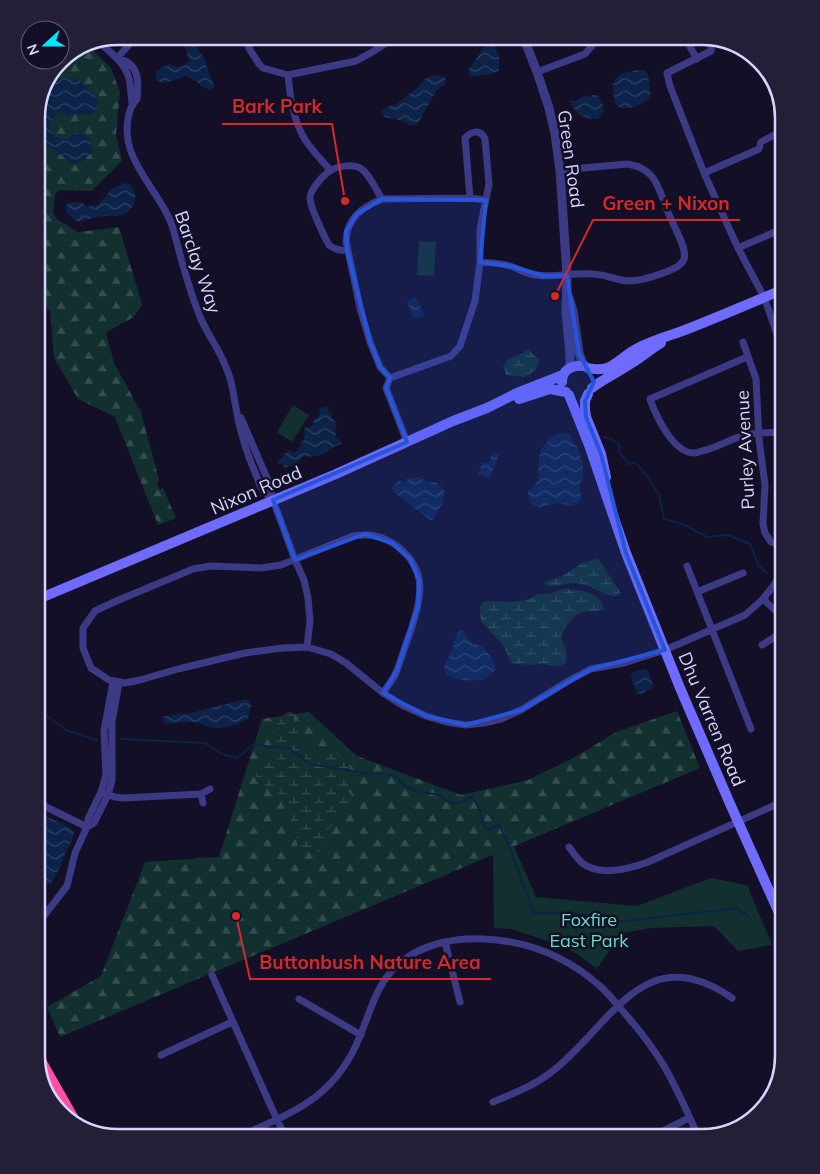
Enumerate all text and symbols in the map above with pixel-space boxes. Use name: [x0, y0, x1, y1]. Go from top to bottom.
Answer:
north arrow: [20, 20, 70, 70]
text: N: [23, 41, 43, 58]
callout: Bark Park: [222, 90, 332, 124]
text: Bark Park: [232, 94, 323, 118]
street label: Green Road: [553, 109, 589, 209]
callout: Green + Nixon: [593, 186, 740, 220]
text: Green + Nixon: [602, 191, 730, 215]
street label: Barclay Way: [170, 208, 226, 317]
street label: Purley Avenue: [730, 390, 760, 510]
street label: Nixon Road: [207, 461, 305, 519]
street label: Dhu Varren Road: [673, 648, 751, 790]
park label: Foxfire East Park: [550, 908, 629, 952]
callout: Buttonbush Nature Area: [250, 945, 491, 979]
text: Buttonbush Nature Area: [259, 950, 481, 974]

